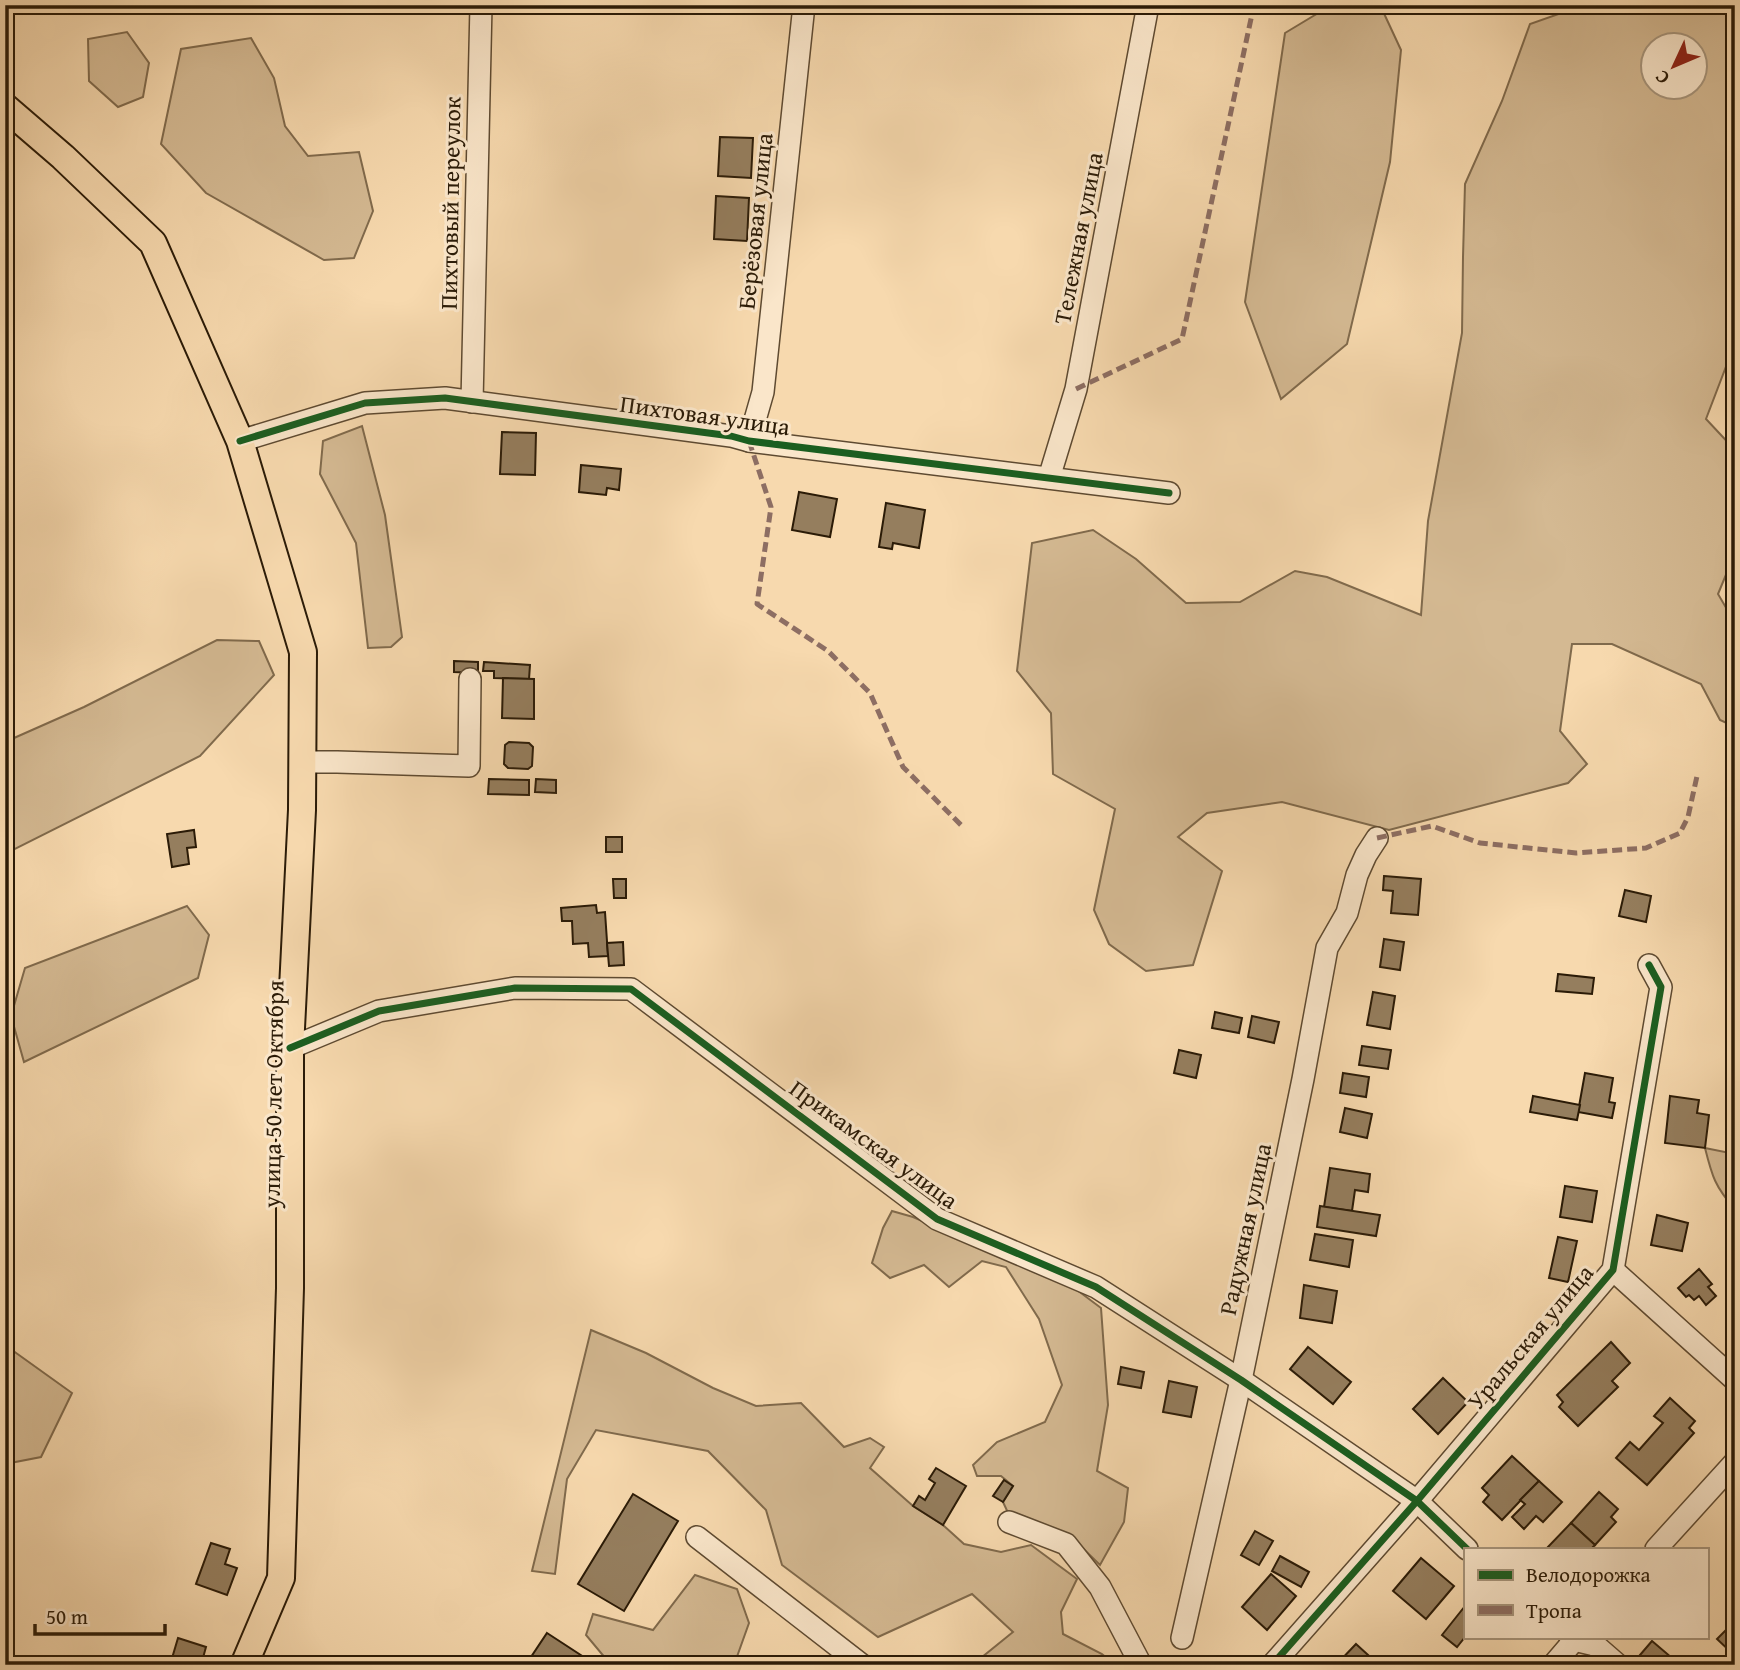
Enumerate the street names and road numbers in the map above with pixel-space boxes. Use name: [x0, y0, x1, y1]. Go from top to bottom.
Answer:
street label: Пихтовый переулок: [431, 96, 469, 310]
street label: Берёзовая улица: [728, 131, 782, 311]
street label: Тележная улица: [1044, 149, 1112, 327]
street label: Пихтовая улица: [618, 386, 793, 444]
street label: улица 50 лет Октября: [253, 980, 292, 1209]
street label: Прикамская улица: [783, 1071, 966, 1217]
street label: Радужная улица: [1210, 1139, 1280, 1318]
street label: Уральская улица: [1459, 1256, 1602, 1417]

